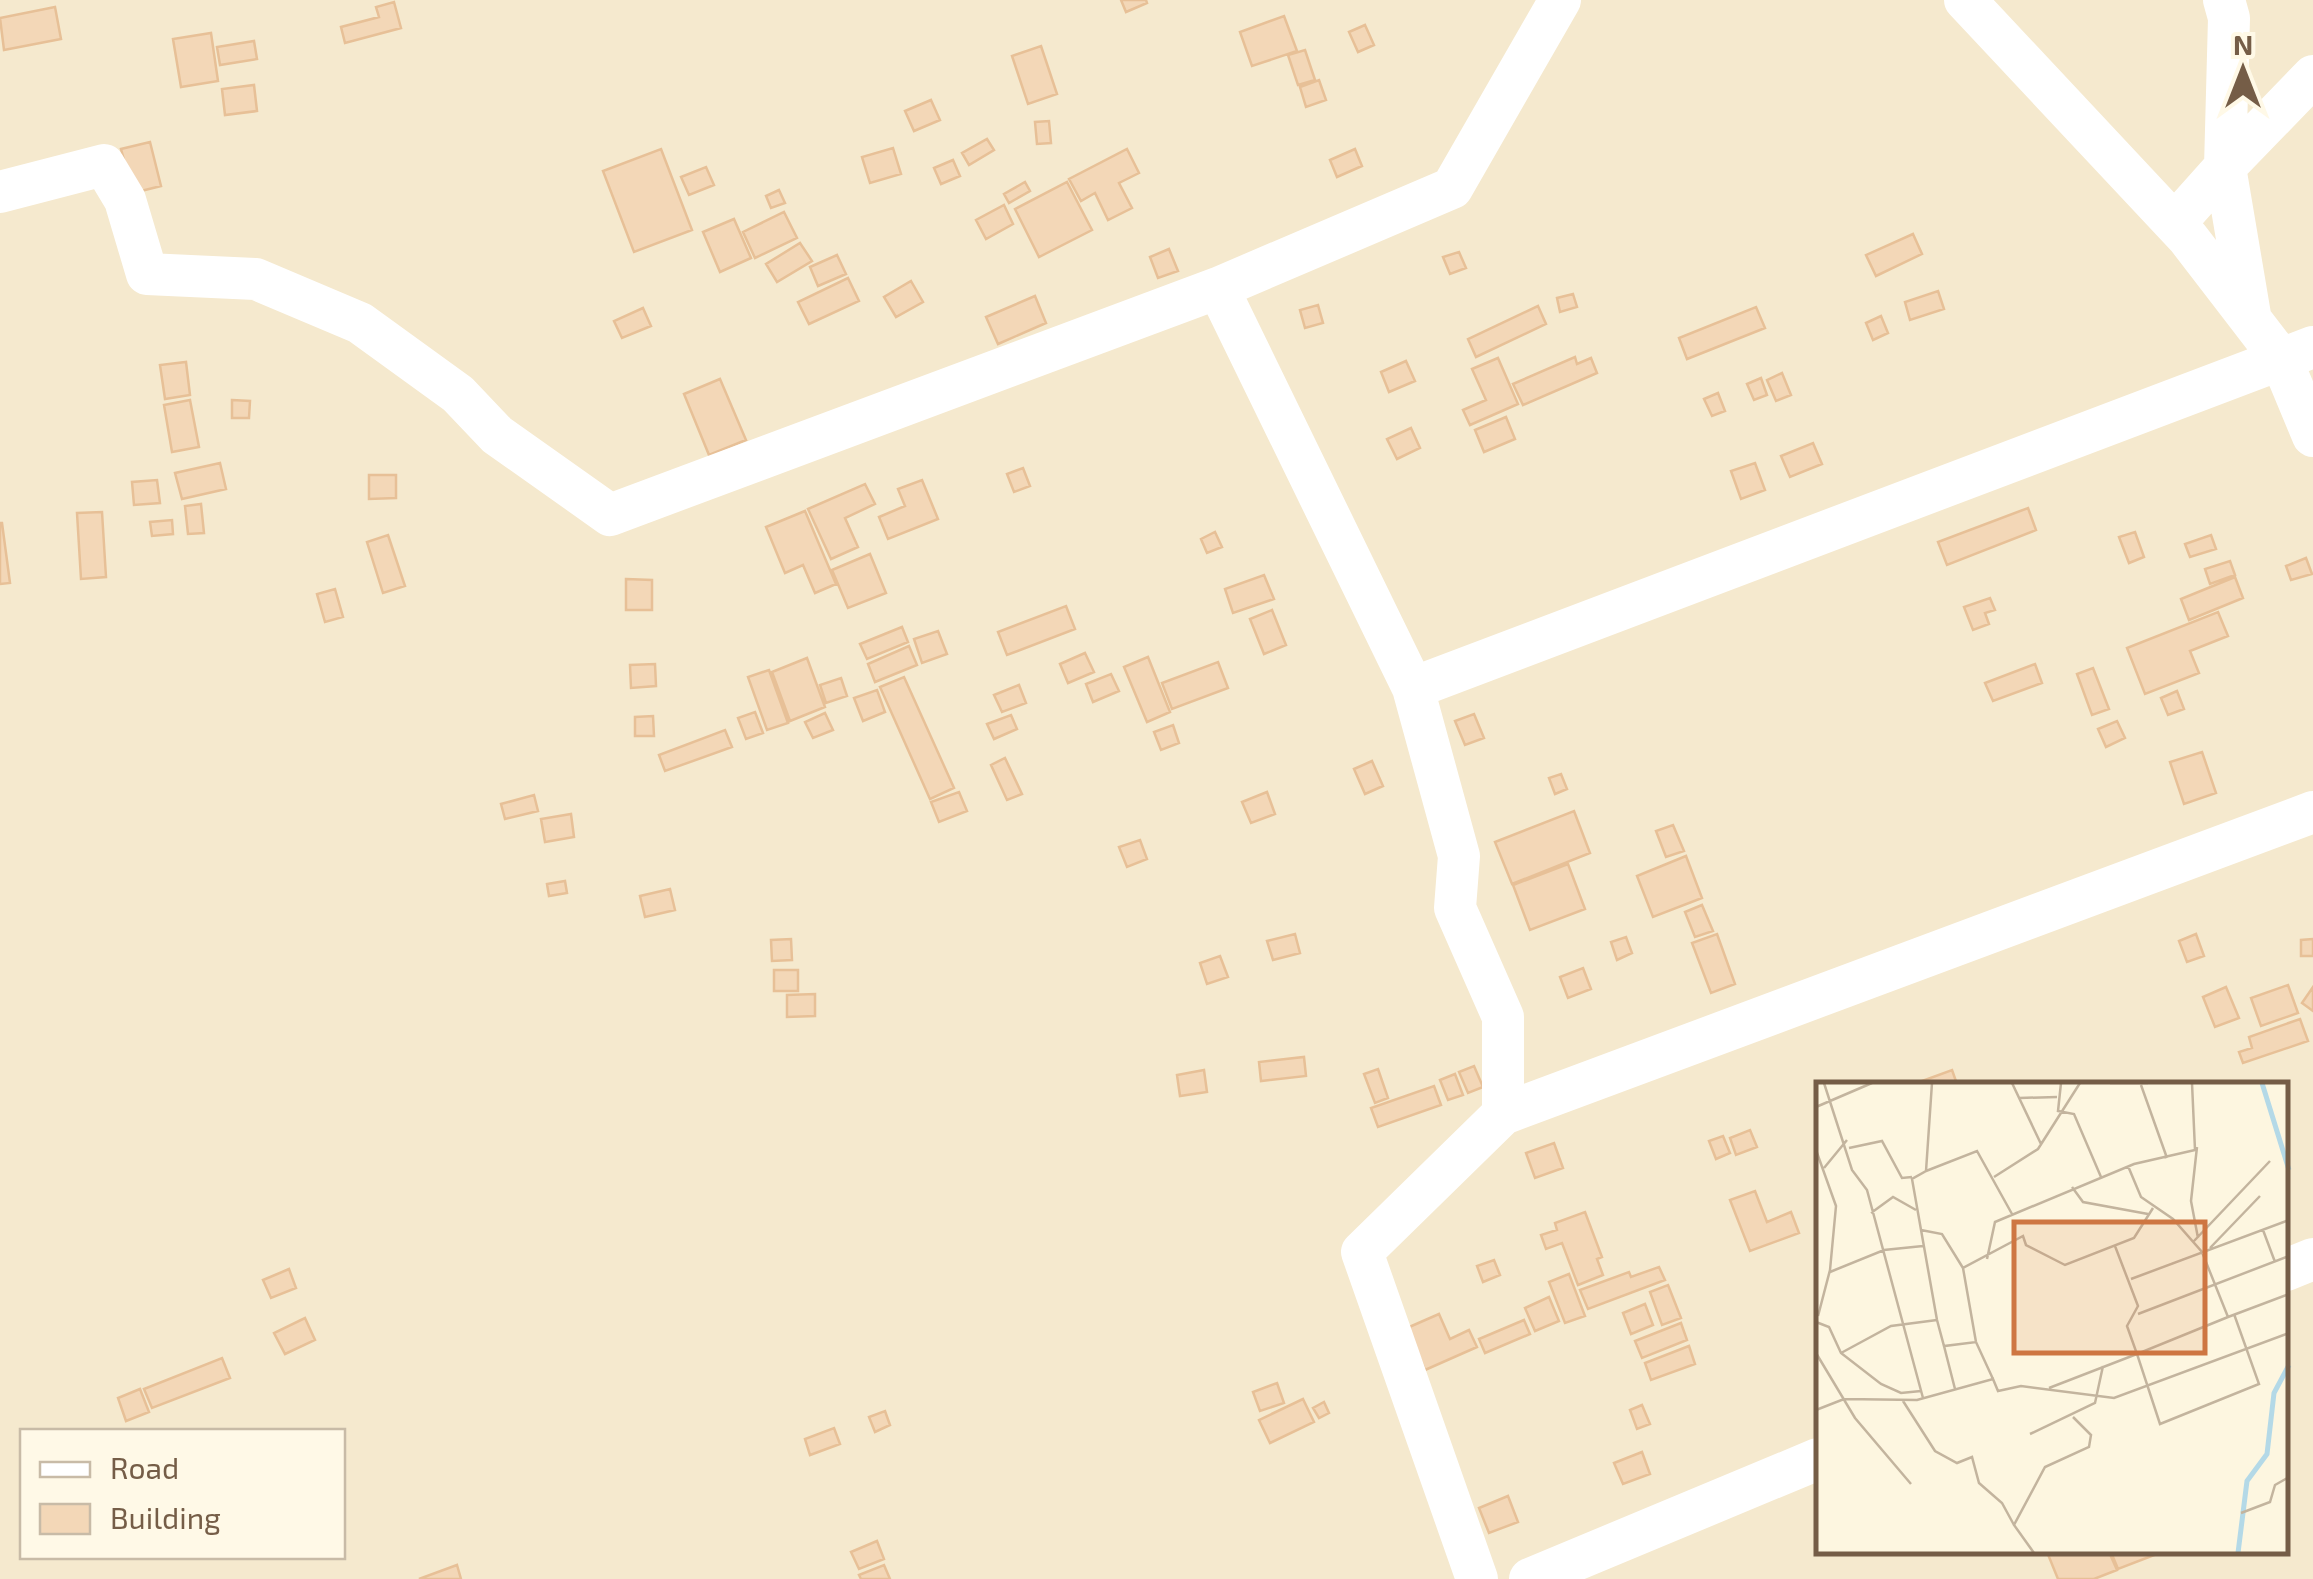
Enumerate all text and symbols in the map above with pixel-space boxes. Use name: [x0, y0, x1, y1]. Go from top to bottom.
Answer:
north arrow: [2193, 20, 2293, 120]
text: N: [2233, 27, 2253, 61]
inset map: [1816, 1082, 2288, 1554]
legend: [20, 1429, 345, 1559]
text: Road: [110, 1449, 179, 1485]
text: Building: [110, 1499, 221, 1535]

